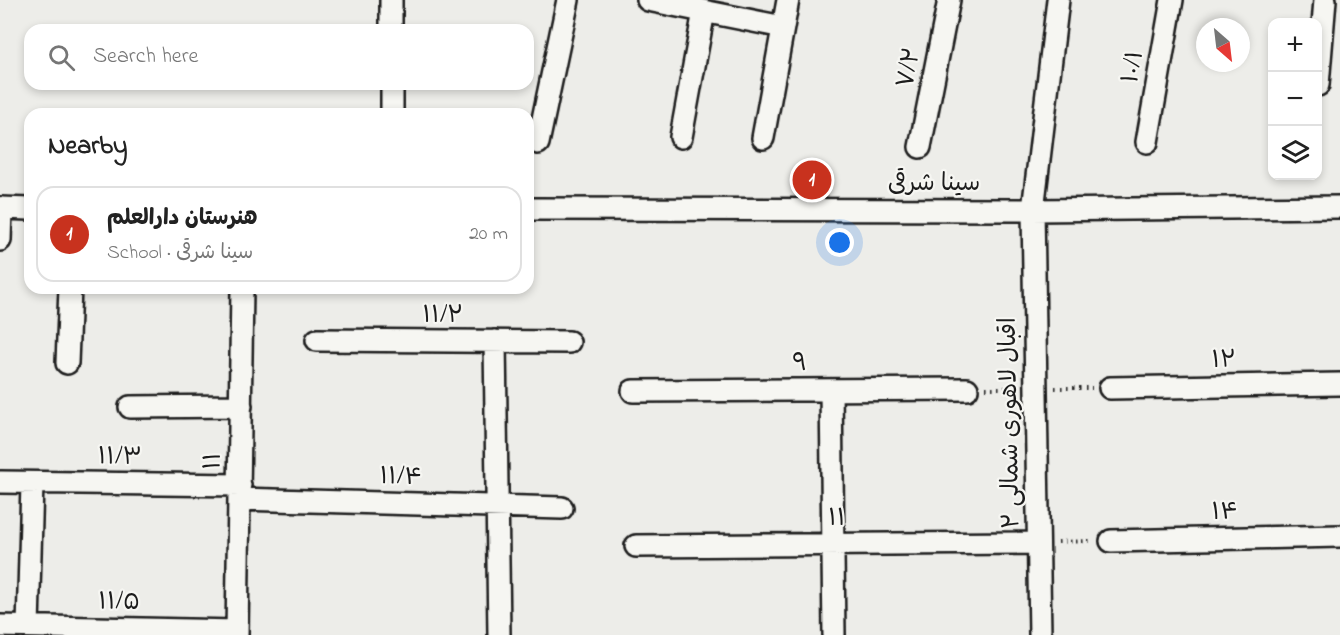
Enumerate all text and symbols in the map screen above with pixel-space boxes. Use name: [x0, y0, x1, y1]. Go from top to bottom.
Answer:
north arrow: [1196, 18, 1250, 72]
map controls: [1268, 18, 1322, 180]
button: +: [1268, 18, 1322, 72]
search box: [24, 24, 534, 90]
icon: search: [45, 41, 78, 74]
text: Search here: [93, 41, 198, 73]
street label: ۷/۲: [889, 45, 931, 91]
street label: ۱۰/۱: [1114, 48, 1154, 86]
button: −: [1268, 72, 1322, 126]
button: layers: [1268, 126, 1322, 180]
text: Nearby: [48, 128, 127, 166]
pin: 1: [792, 158, 832, 202]
street label: سینا شرقی: [888, 167, 980, 202]
text: هنرستان دارالعلم: [107, 203, 258, 235]
text: 1: [66, 220, 73, 249]
text: 20 m: [469, 220, 508, 249]
your location: [825, 228, 854, 257]
text: School · سینا شرقی: [107, 239, 253, 268]
street label: ۱۱/۲: [422, 299, 464, 334]
street label: اقبال لاهوری شمالی ۲: [992, 317, 1030, 529]
street label: ۱۲: [1211, 343, 1237, 379]
street label: ۹: [792, 346, 808, 382]
street label: ۱۱/۳: [97, 440, 143, 476]
street label: ۱۱: [196, 452, 232, 470]
street label: ۱۱/۴: [379, 460, 423, 496]
street label: ۱۴: [1211, 495, 1239, 531]
street label: ۱۱: [828, 502, 846, 537]
street label: ۱۱/۵: [98, 585, 140, 621]

